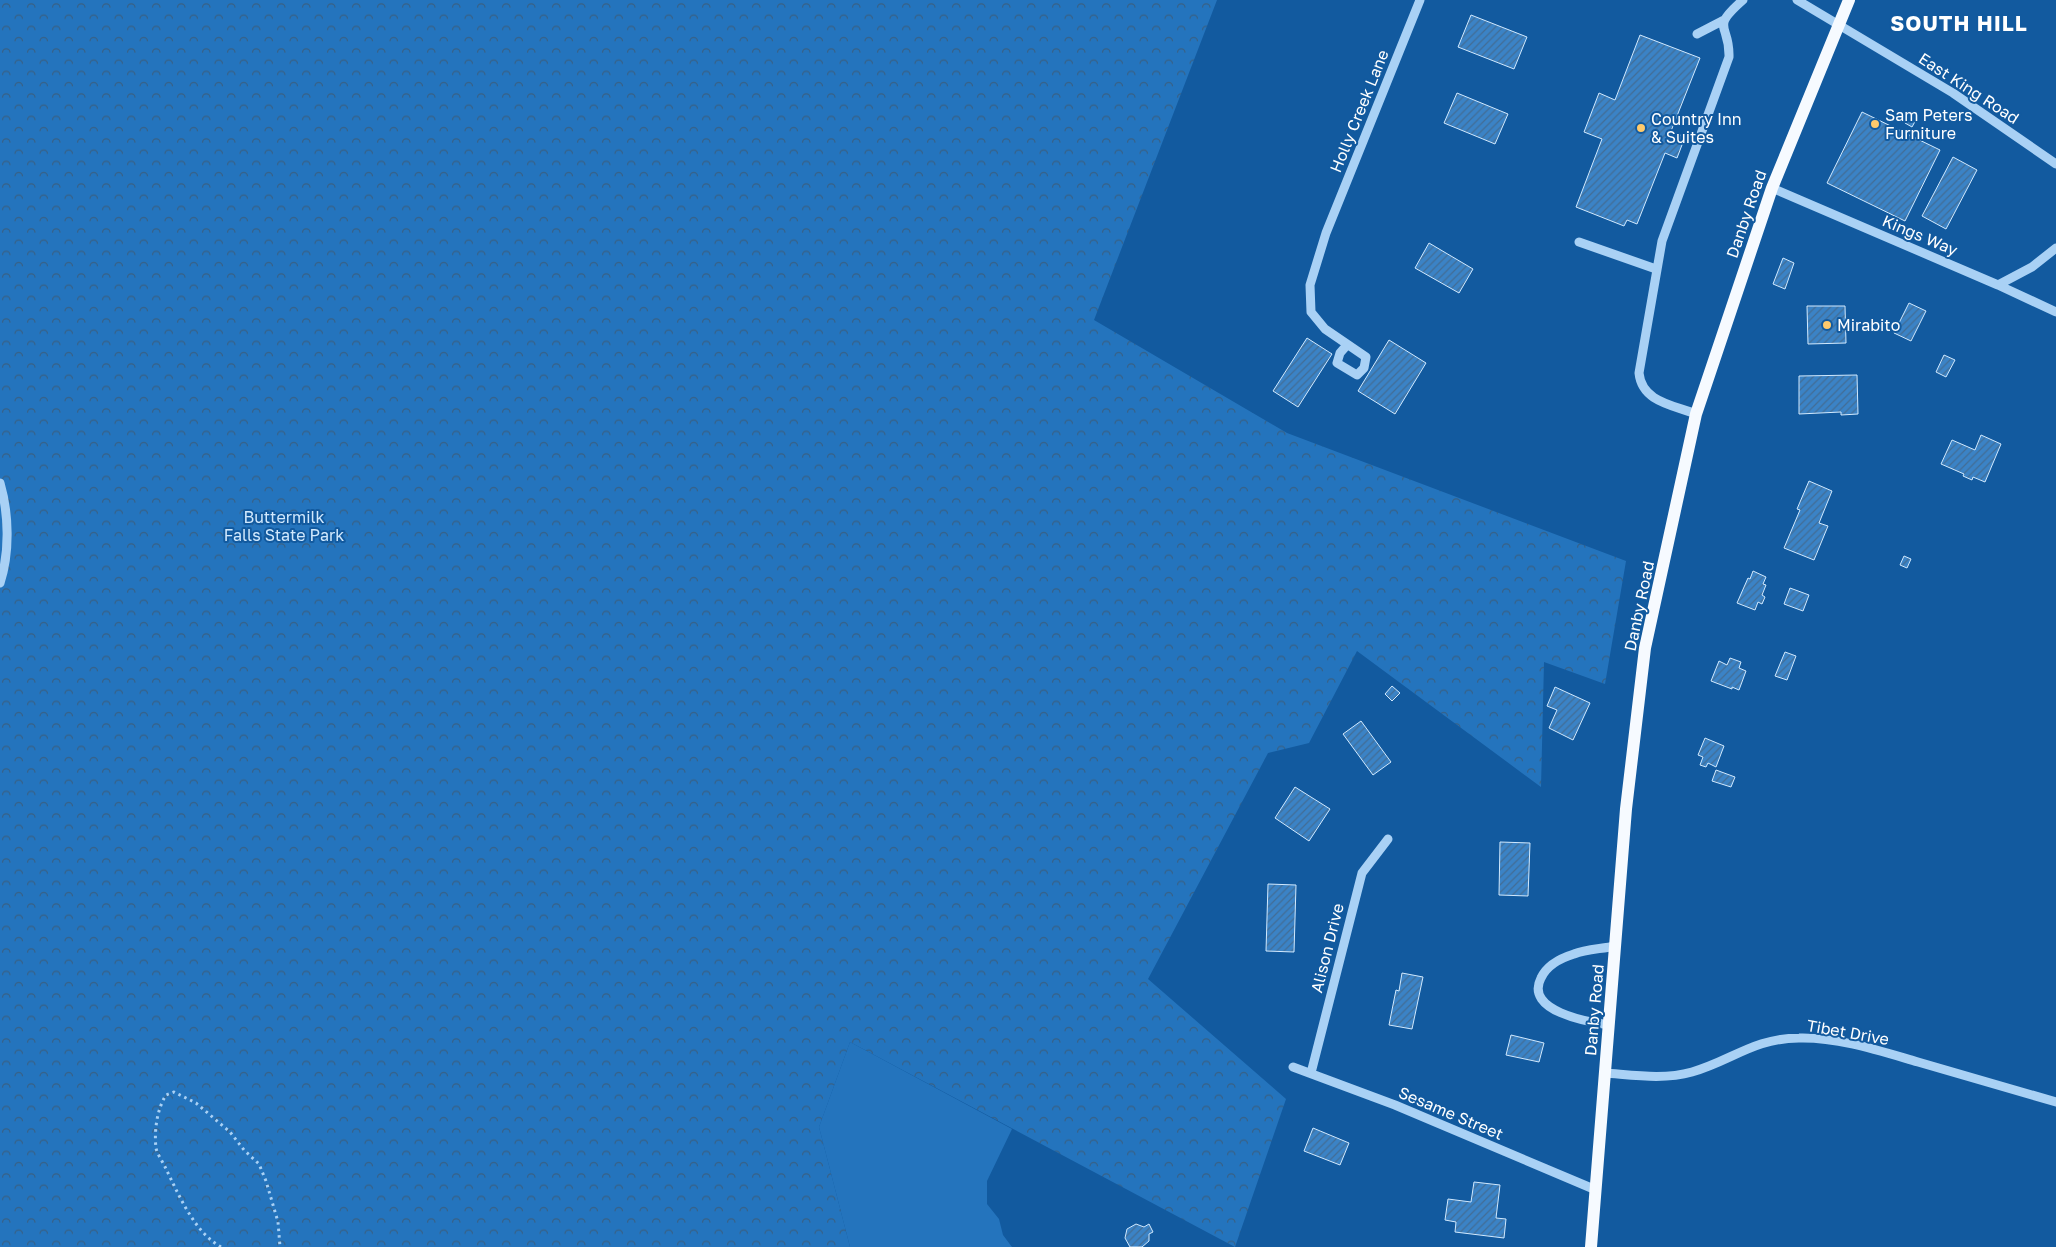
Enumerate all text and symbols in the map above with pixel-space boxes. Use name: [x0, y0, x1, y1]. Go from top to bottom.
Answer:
district label: SOUTH HILL: [1890, 10, 2028, 36]
street label: Holly Creek Lane: [1325, 47, 1393, 175]
street label: East King Road: [1915, 48, 2023, 128]
place label: Sam Peters Furniture: [1885, 105, 1972, 143]
place label: Country Inn & Suites: [1651, 109, 1742, 147]
marker: Sam Peters Furniture: [1869, 118, 1881, 130]
marker: Country Inn & Suites: [1635, 122, 1647, 134]
street label: Danby Road: [1722, 167, 1770, 261]
street label: Kings Way: [1879, 210, 1961, 260]
place label: Mirabito: [1837, 315, 1900, 335]
marker: Mirabito: [1821, 319, 1833, 331]
park label: Buttermilk Falls State Park: [224, 507, 344, 545]
street label: Danby Road: [1620, 559, 1658, 653]
street label: Alison Drive: [1306, 901, 1348, 995]
street label: Danby Road: [1580, 963, 1608, 1057]
street label: Tibet Drive: [1805, 1015, 1891, 1049]
street label: Sesame Street: [1396, 1082, 1506, 1144]

